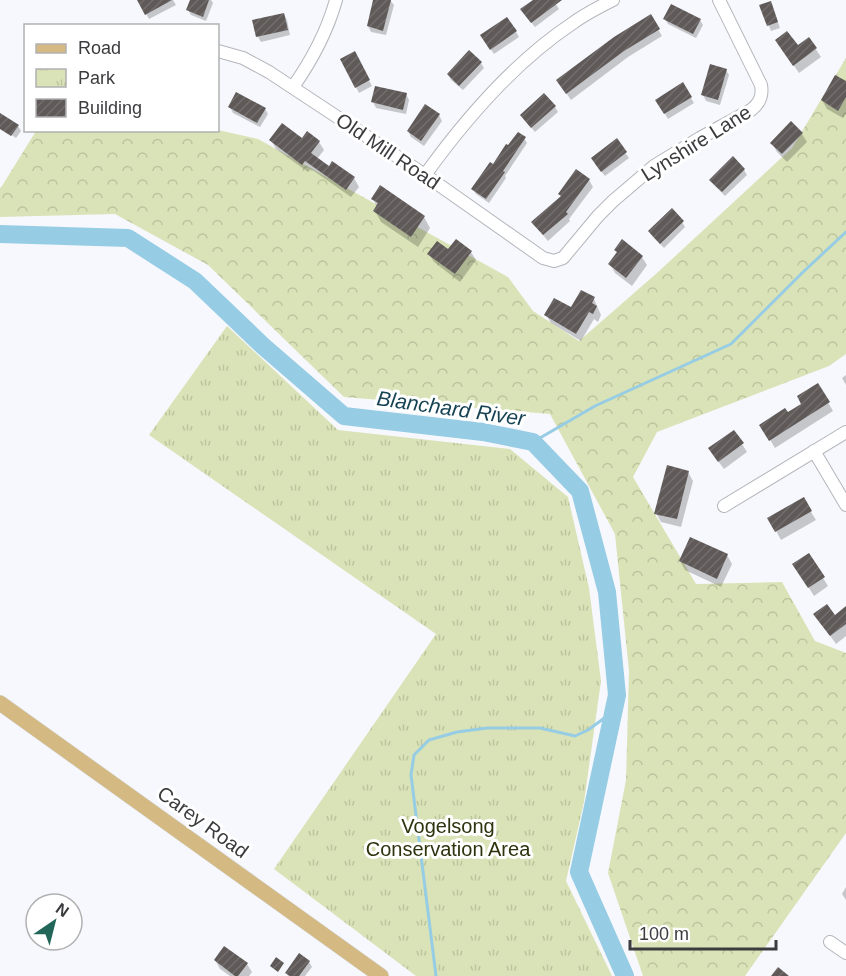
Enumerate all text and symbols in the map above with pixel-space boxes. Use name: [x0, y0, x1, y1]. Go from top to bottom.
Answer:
legend: [24, 24, 219, 132]
text: Road: [78, 38, 121, 58]
text: Park: [78, 68, 116, 88]
text: Building: [78, 98, 142, 118]
street label: Lynshire Lane: [637, 101, 755, 185]
street label: Old Mill Road: [332, 108, 444, 194]
water label: Blanchard River: [375, 386, 528, 430]
street label: Carey Road: [153, 782, 253, 862]
park label: Vogelsong Conservation Area: [366, 815, 531, 860]
north arrow: [24, 892, 84, 952]
text: N: [53, 900, 72, 920]
scale bar: [630, 913, 776, 951]
text: 100 m: [639, 924, 689, 944]

